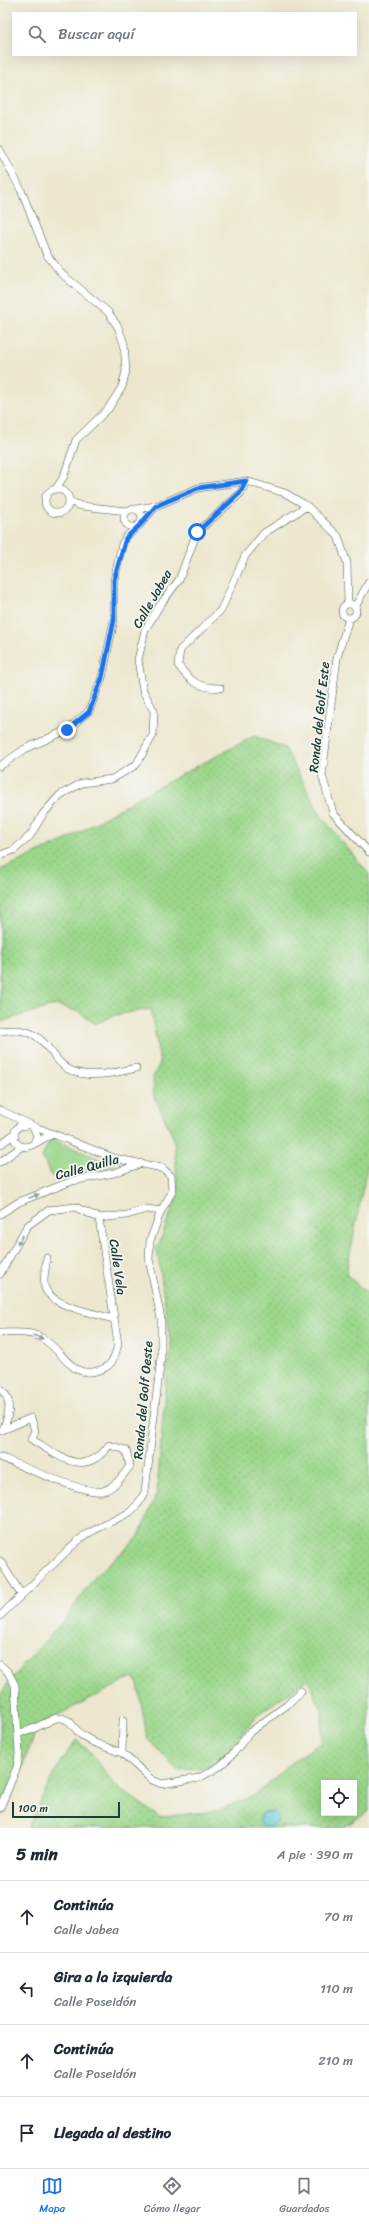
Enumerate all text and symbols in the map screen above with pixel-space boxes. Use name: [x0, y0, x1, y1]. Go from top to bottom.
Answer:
search box: [12, 12, 357, 56]
text: Buscar aquí: [58, 21, 135, 47]
icon: search: [26, 23, 48, 45]
route start: [188, 523, 206, 541]
street label: Calle Jabea: [126, 565, 178, 633]
street label: Ronda del Golf Este: [302, 660, 336, 774]
route end: [58, 721, 76, 739]
street label: Calle Quilla: [53, 1147, 122, 1187]
one-way arrow: [29, 1193, 40, 1199]
one-way arrow: [16, 1234, 23, 1245]
street label: Calle Vela: [103, 1238, 133, 1297]
one-way arrow: [33, 1335, 45, 1341]
street label: Ronda del Golf Oeste: [126, 1340, 160, 1460]
map controls: [321, 1780, 357, 1816]
button: locate: [321, 1780, 357, 1816]
text: 100 m: [18, 1799, 48, 1818]
scale bar: [12, 1800, 120, 1819]
text: 5 min: [16, 1839, 58, 1869]
text: A pie · 390 m: [277, 1843, 353, 1866]
text: Continúa: [54, 1892, 113, 1918]
text: 70 m: [324, 1905, 353, 1928]
icon: ahead: [16, 1906, 38, 1928]
text: Calle Jabea: [54, 1918, 119, 1941]
text: Gira a la izquierda: [54, 1964, 172, 1990]
text: 110 m: [320, 1977, 353, 2000]
icon: left: [16, 1978, 38, 2000]
text: Calle Poseidón: [54, 1990, 136, 2013]
text: Continúa: [54, 2036, 113, 2062]
text: 210 m: [318, 2049, 353, 2072]
icon: ahead: [16, 2050, 38, 2072]
text: Calle Poseidón: [54, 2062, 136, 2085]
text: Llegada al destino: [54, 2120, 171, 2146]
icon: arrive: [16, 2122, 38, 2144]
tab: Mapa: [39, 2175, 65, 2218]
tab: Cómo llegar: [144, 2175, 201, 2218]
tab: Guardados: [279, 2175, 330, 2218]

